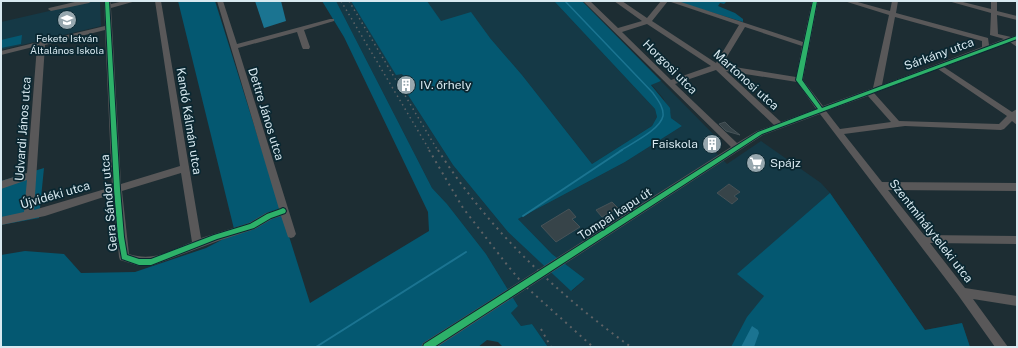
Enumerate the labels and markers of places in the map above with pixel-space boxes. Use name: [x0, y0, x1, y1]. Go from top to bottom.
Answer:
school or university icon: Fekete István Általános Iskola: [56, 9, 78, 31]
place label: Fekete István Általános Iskola: [30, 32, 104, 56]
building icon: IV. őrhely: [395, 74, 417, 96]
place label: IV. őrhely: [420, 78, 472, 92]
building icon: Faiskola: [701, 133, 723, 155]
place label: Faiskola: [652, 137, 698, 151]
supermarket icon: Spájz: [745, 152, 767, 174]
place label: Spájz: [770, 156, 801, 170]

